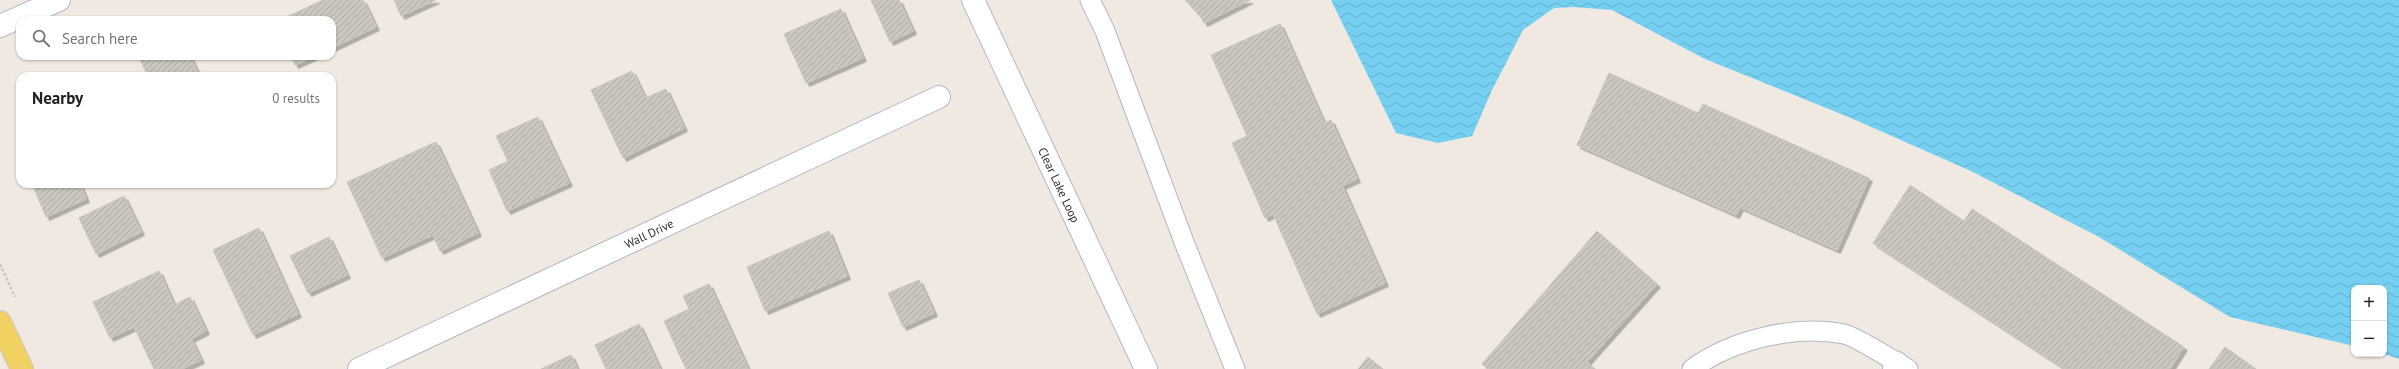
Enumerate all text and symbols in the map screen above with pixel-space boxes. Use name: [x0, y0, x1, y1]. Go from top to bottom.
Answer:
search box: [16, 16, 336, 60]
icon: search: [30, 27, 52, 49]
text: Search here: [62, 29, 138, 48]
text: Nearby: [32, 87, 83, 109]
text: 0 results: [272, 90, 320, 107]
street label: Clear Lake Loop: [1036, 145, 1084, 225]
street label: Wall Drive: [622, 215, 676, 251]
map controls: [2351, 285, 2387, 357]
button: +: [2351, 285, 2387, 321]
button: −: [2351, 321, 2387, 357]

